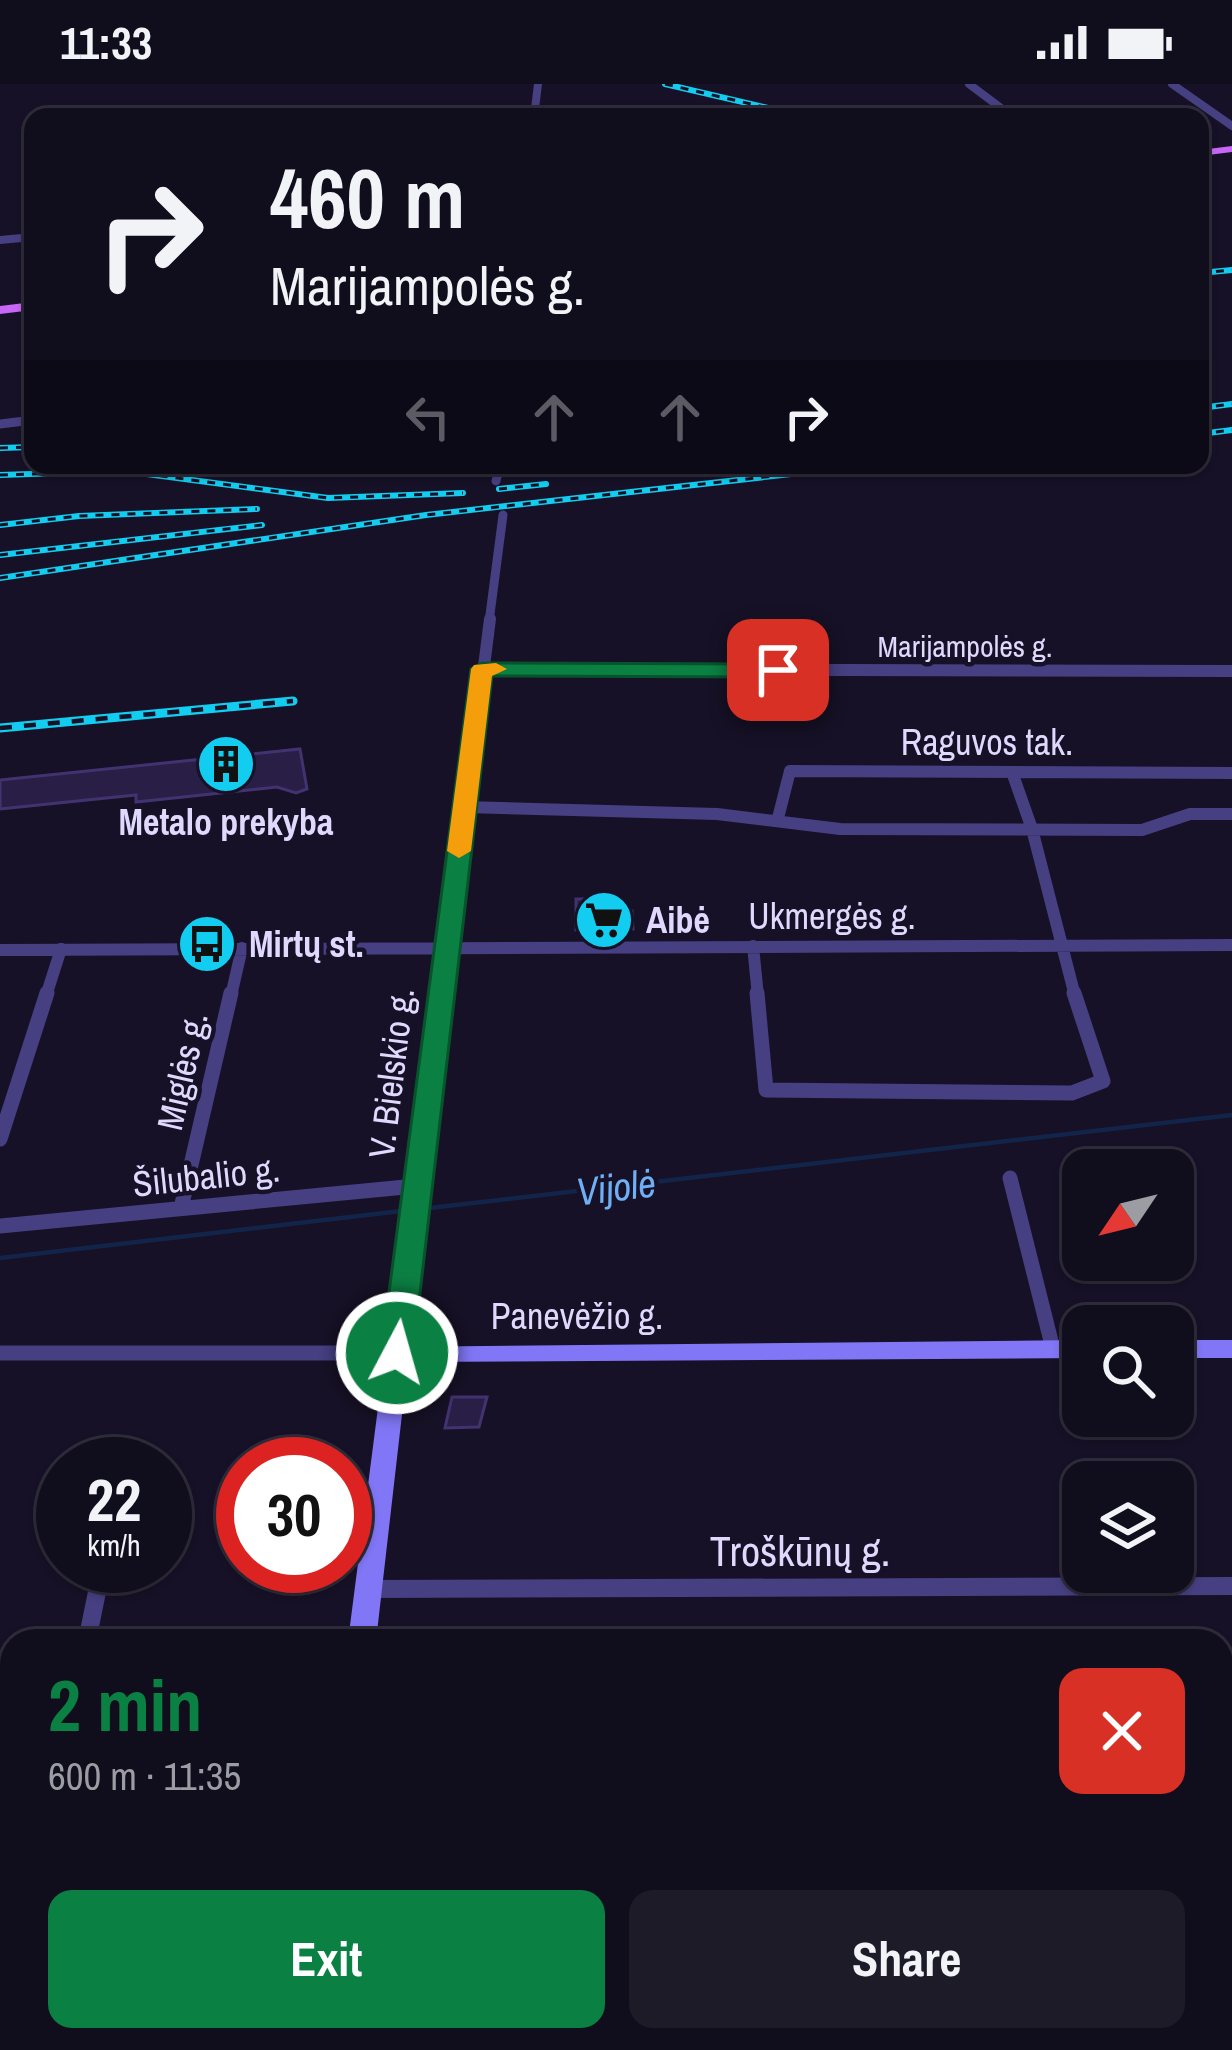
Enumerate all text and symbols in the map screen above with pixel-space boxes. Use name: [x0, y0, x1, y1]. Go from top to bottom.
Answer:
text: 11:33: [60, 12, 152, 73]
text: 460 m: [270, 141, 465, 254]
icon: right: [72, 156, 228, 312]
text: Marijampolės g.: [270, 249, 585, 322]
icon: left: [395, 384, 461, 450]
icon: ahead: [521, 384, 587, 450]
icon: ahead: [647, 384, 713, 450]
icon: right: [773, 384, 839, 450]
pin: [727, 619, 829, 721]
street label: Marijampolės g.: [878, 626, 1053, 666]
icon: arrive: [745, 637, 811, 703]
street label: Raguvos tak.: [901, 718, 1073, 766]
building icon: Metalo prekyba: [195, 733, 257, 795]
place label: Metalo prekyba: [119, 798, 334, 846]
supermarket icon: Aibė: [573, 889, 635, 951]
street label: Ukmergės g.: [748, 892, 916, 940]
place label: Aibė: [646, 896, 710, 944]
bus stop icon: Mirtų st.: [176, 913, 238, 975]
place label: Mirtų st.: [249, 920, 364, 968]
street label: V. Bielskio g.: [357, 985, 425, 1161]
street label: Miglės g.: [145, 1007, 219, 1135]
street label: Šilubalio g.: [130, 1144, 282, 1208]
north arrow: [1062, 1149, 1194, 1281]
map controls: [1062, 1149, 1194, 1593]
water label: Vijolė: [573, 1156, 659, 1218]
position arrow: [334, 1290, 460, 1416]
street label: Panevėžio g.: [491, 1292, 663, 1340]
button: search: [1062, 1305, 1194, 1437]
speed limit sign: 30: [216, 1437, 372, 1593]
text: 22: [87, 1459, 141, 1540]
button: layers: [1062, 1461, 1194, 1593]
street label: Troškūnų g.: [710, 1523, 890, 1579]
text: km/h: [87, 1525, 141, 1565]
text: 2 min: [48, 1656, 202, 1753]
button: close: [1059, 1668, 1185, 1794]
text: 600 m · 11:35: [48, 1750, 241, 1802]
button: Exit: [48, 1890, 605, 2028]
button: Share: [629, 1890, 1185, 2028]

